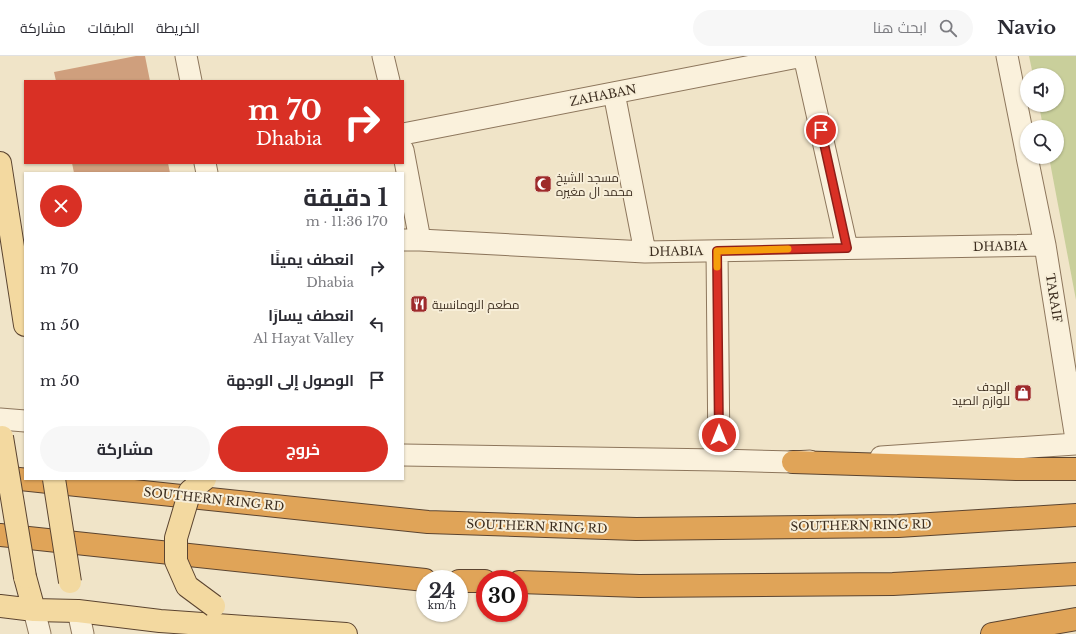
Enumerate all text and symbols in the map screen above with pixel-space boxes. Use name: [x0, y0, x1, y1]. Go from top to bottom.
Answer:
search box: [693, 10, 973, 46]
text: Navio: [997, 16, 1056, 39]
icon: search: [937, 17, 959, 39]
text: ابحث هنا: [873, 18, 927, 37]
text: مشاركة: [20, 19, 66, 37]
text: الطبقات: [88, 19, 134, 37]
text: الخريطة: [156, 19, 200, 37]
map controls: [1020, 68, 1064, 164]
button: sound: [1020, 68, 1064, 112]
street label: ZAHABAN: [568, 81, 638, 109]
text: 70 m: [248, 93, 322, 128]
icon: right: [336, 96, 388, 148]
pin: [804, 113, 838, 147]
icon: arrive: [810, 119, 832, 141]
button: search: [1020, 120, 1064, 164]
text: Dhabia: [256, 128, 322, 150]
place label: مسجد الشيخ محمد ال مغيره: [556, 170, 633, 199]
mosque icon: مسجد الشيخ محمد ال مغيره: [533, 174, 553, 194]
text: 1 دقيقة: [303, 183, 388, 212]
button: close: [40, 185, 82, 227]
text: 170 m · 11:36: [306, 213, 388, 230]
street label: DHABIA: [973, 238, 1028, 254]
street label: DHABIA: [649, 243, 704, 259]
text: انعطف يمينًا: [270, 250, 354, 269]
icon: right: [366, 257, 388, 279]
text: 70 m: [40, 259, 79, 278]
street label: TARAIF: [1043, 272, 1065, 324]
text: Dhabia: [306, 274, 354, 291]
restaurant icon: مطعم الرومانسية: [409, 294, 429, 314]
place label: مطعم الرومانسية: [432, 297, 520, 313]
text: انعطف يسارًا: [268, 306, 354, 325]
icon: left: [366, 313, 388, 335]
text: 50 m: [40, 315, 80, 334]
text: Al Hayat Valley: [253, 330, 354, 347]
icon: arrive: [366, 369, 388, 391]
text: 50 m: [40, 371, 80, 390]
text: الوصول إلى الوجهة: [227, 371, 354, 390]
place label: الهدف للوازم الصيد: [952, 379, 1010, 409]
shop icon: الهدف للوازم الصيد: [1013, 383, 1033, 403]
position arrow: [698, 414, 740, 456]
button: مشاركة: [40, 426, 210, 472]
button: خروج: [218, 426, 388, 472]
street label: SOUTHERN RING RD: [143, 484, 285, 514]
street label: SOUTHERN RING RD: [466, 516, 608, 536]
street label: SOUTHERN RING RD: [790, 516, 932, 534]
speed limit sign: 30: [476, 570, 528, 622]
text: 24: [429, 579, 455, 603]
text: km/h: [428, 599, 456, 612]

